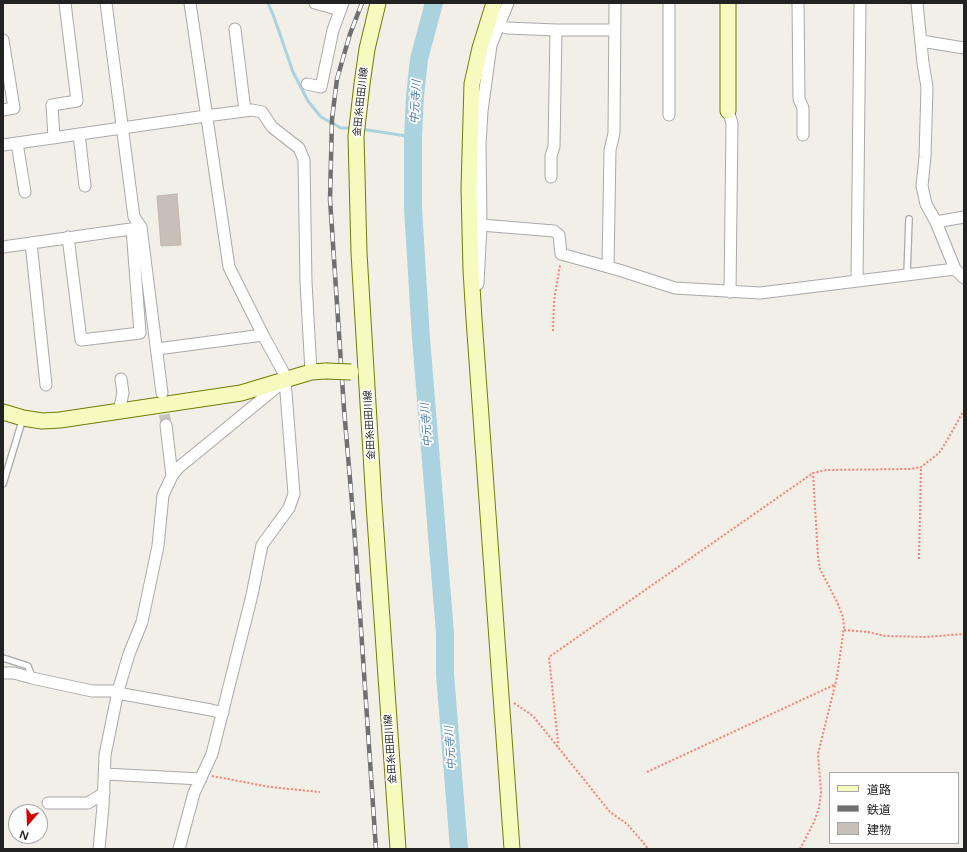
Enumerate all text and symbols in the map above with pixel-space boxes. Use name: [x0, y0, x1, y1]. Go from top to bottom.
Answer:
street label: 金田糸田田川線: [351, 67, 371, 137]
water label: 中元寺川: [408, 80, 424, 124]
street label: 金田糸田田川線: [362, 390, 378, 460]
water label: 中元寺川: [419, 403, 435, 447]
street label: 金田糸田田川線: [383, 714, 399, 784]
water label: 中元寺川: [443, 726, 459, 770]
legend: [829, 772, 959, 844]
text: 道路: [867, 783, 891, 797]
text: 鉄道: [867, 803, 891, 817]
north arrow: [8, 804, 48, 844]
text: 建物: [867, 823, 891, 837]
text: N: [18, 827, 31, 842]

